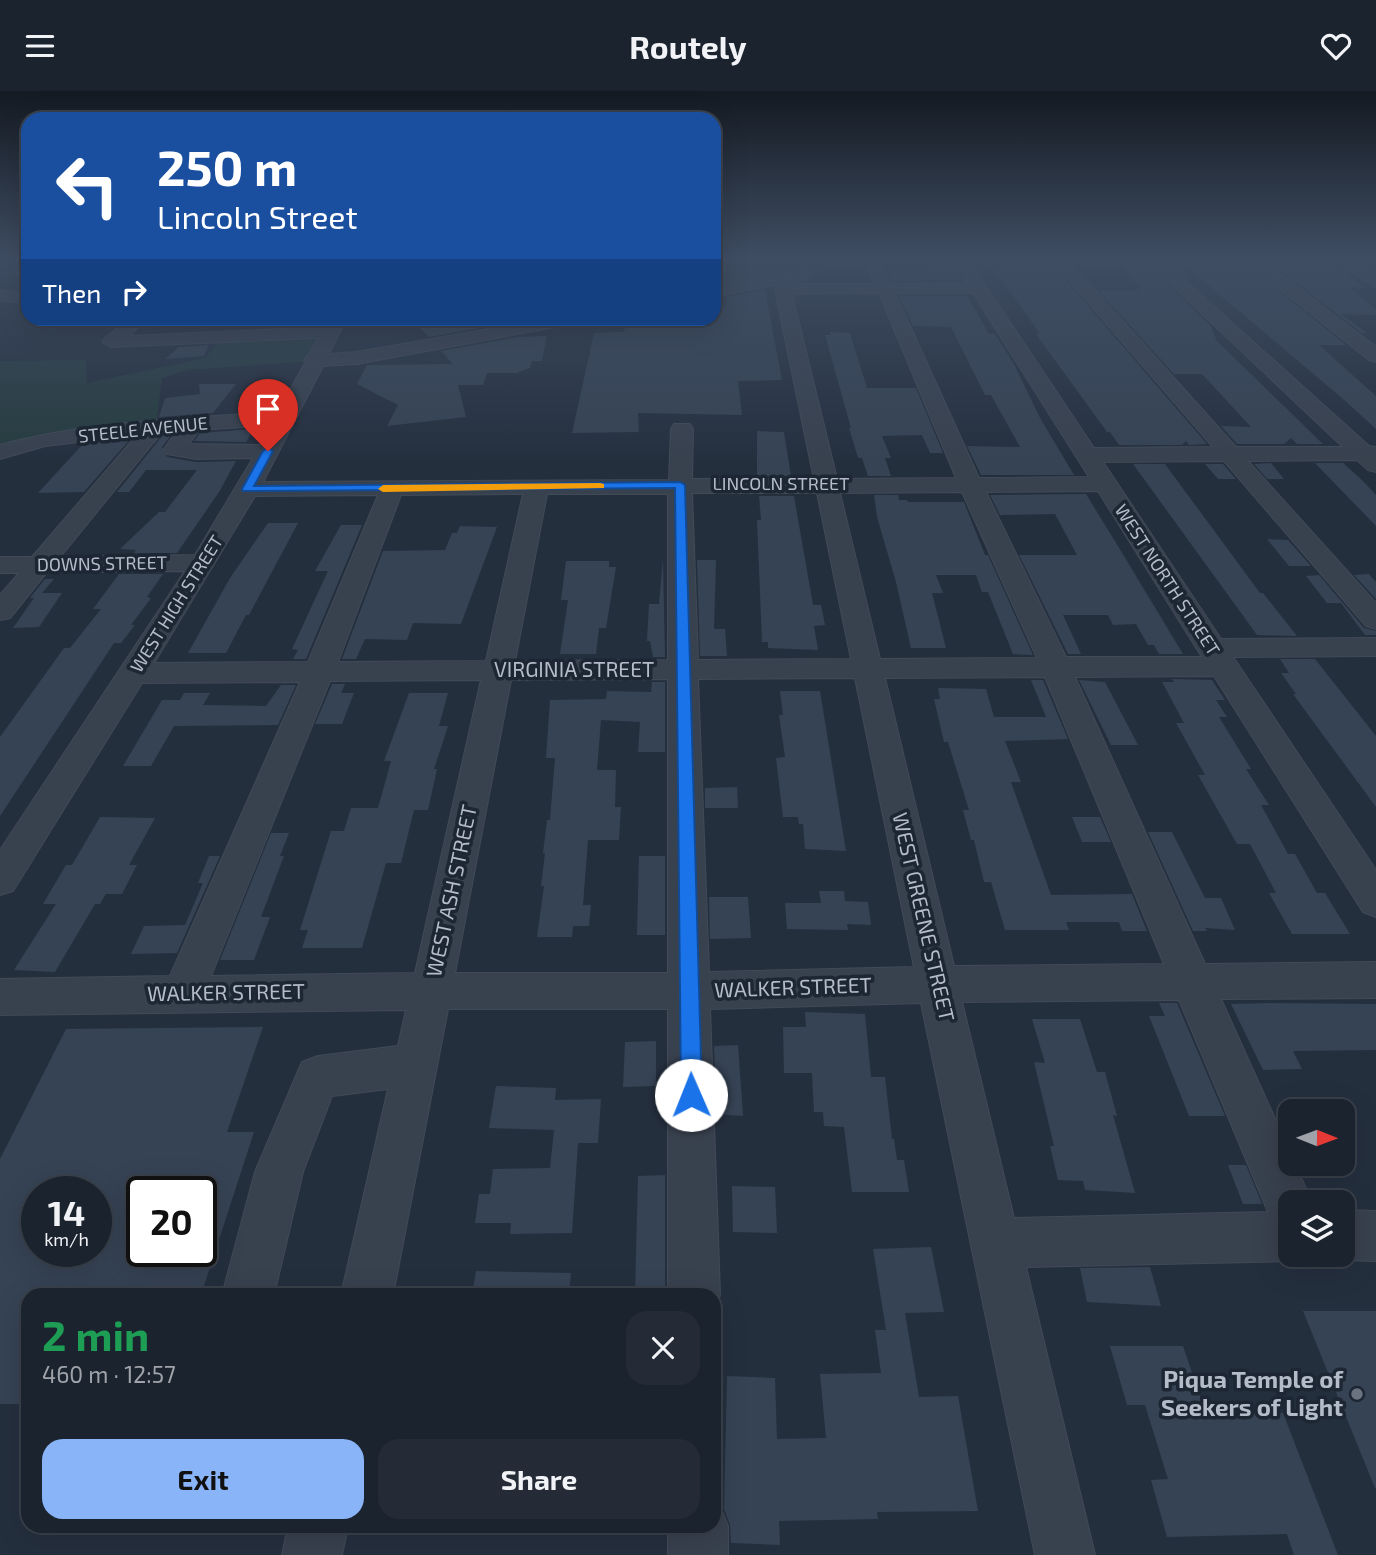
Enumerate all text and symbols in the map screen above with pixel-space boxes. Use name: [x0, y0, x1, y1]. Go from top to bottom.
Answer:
icon: menu: [21, 27, 59, 65]
text: Routely: [629, 27, 747, 65]
icon: heart: [1317, 27, 1355, 65]
text: 250 m: [157, 137, 297, 196]
icon: left: [42, 140, 133, 231]
text: Lincoln Street: [157, 197, 358, 235]
icon: right: [115, 273, 153, 311]
text: Then: [42, 277, 101, 308]
pin: [238, 379, 298, 451]
icon: arrive: [249, 390, 287, 428]
street label: STEELE AVENUE: [77, 411, 209, 447]
street label: LINCOLN STREET: [713, 472, 850, 494]
street label: WEST NORTH STREET: [1111, 500, 1225, 660]
street label: WEST HIGH STREET: [125, 530, 228, 676]
street label: DOWNS STREET: [37, 551, 168, 575]
street label: VIRGINIA STREET: [494, 656, 654, 681]
street label: WEST ASH STREET: [420, 802, 481, 979]
street label: WEST GREENE STREET: [888, 810, 961, 1023]
street label: WALKER STREET: [714, 971, 872, 1002]
street label: WALKER STREET: [147, 978, 305, 1005]
position arrow: [654, 1058, 728, 1132]
north arrow: [1278, 1099, 1354, 1176]
map controls: [1278, 1099, 1355, 1267]
speed limit sign: 20: [126, 1176, 217, 1267]
button: layers: [1278, 1190, 1355, 1267]
text: 14: [48, 1191, 85, 1233]
text: km/h: [44, 1228, 89, 1250]
text: 2 min: [42, 1309, 149, 1359]
button: close: [626, 1311, 700, 1385]
text: 460 m · 12:57: [42, 1360, 176, 1388]
place label: Piqua Temple of Seekers of Light: [1161, 1364, 1344, 1421]
marker: Piqua Temple of Seekers of Light: [1349, 1386, 1365, 1402]
button: Exit: [42, 1439, 364, 1519]
button: Share: [378, 1439, 700, 1519]

